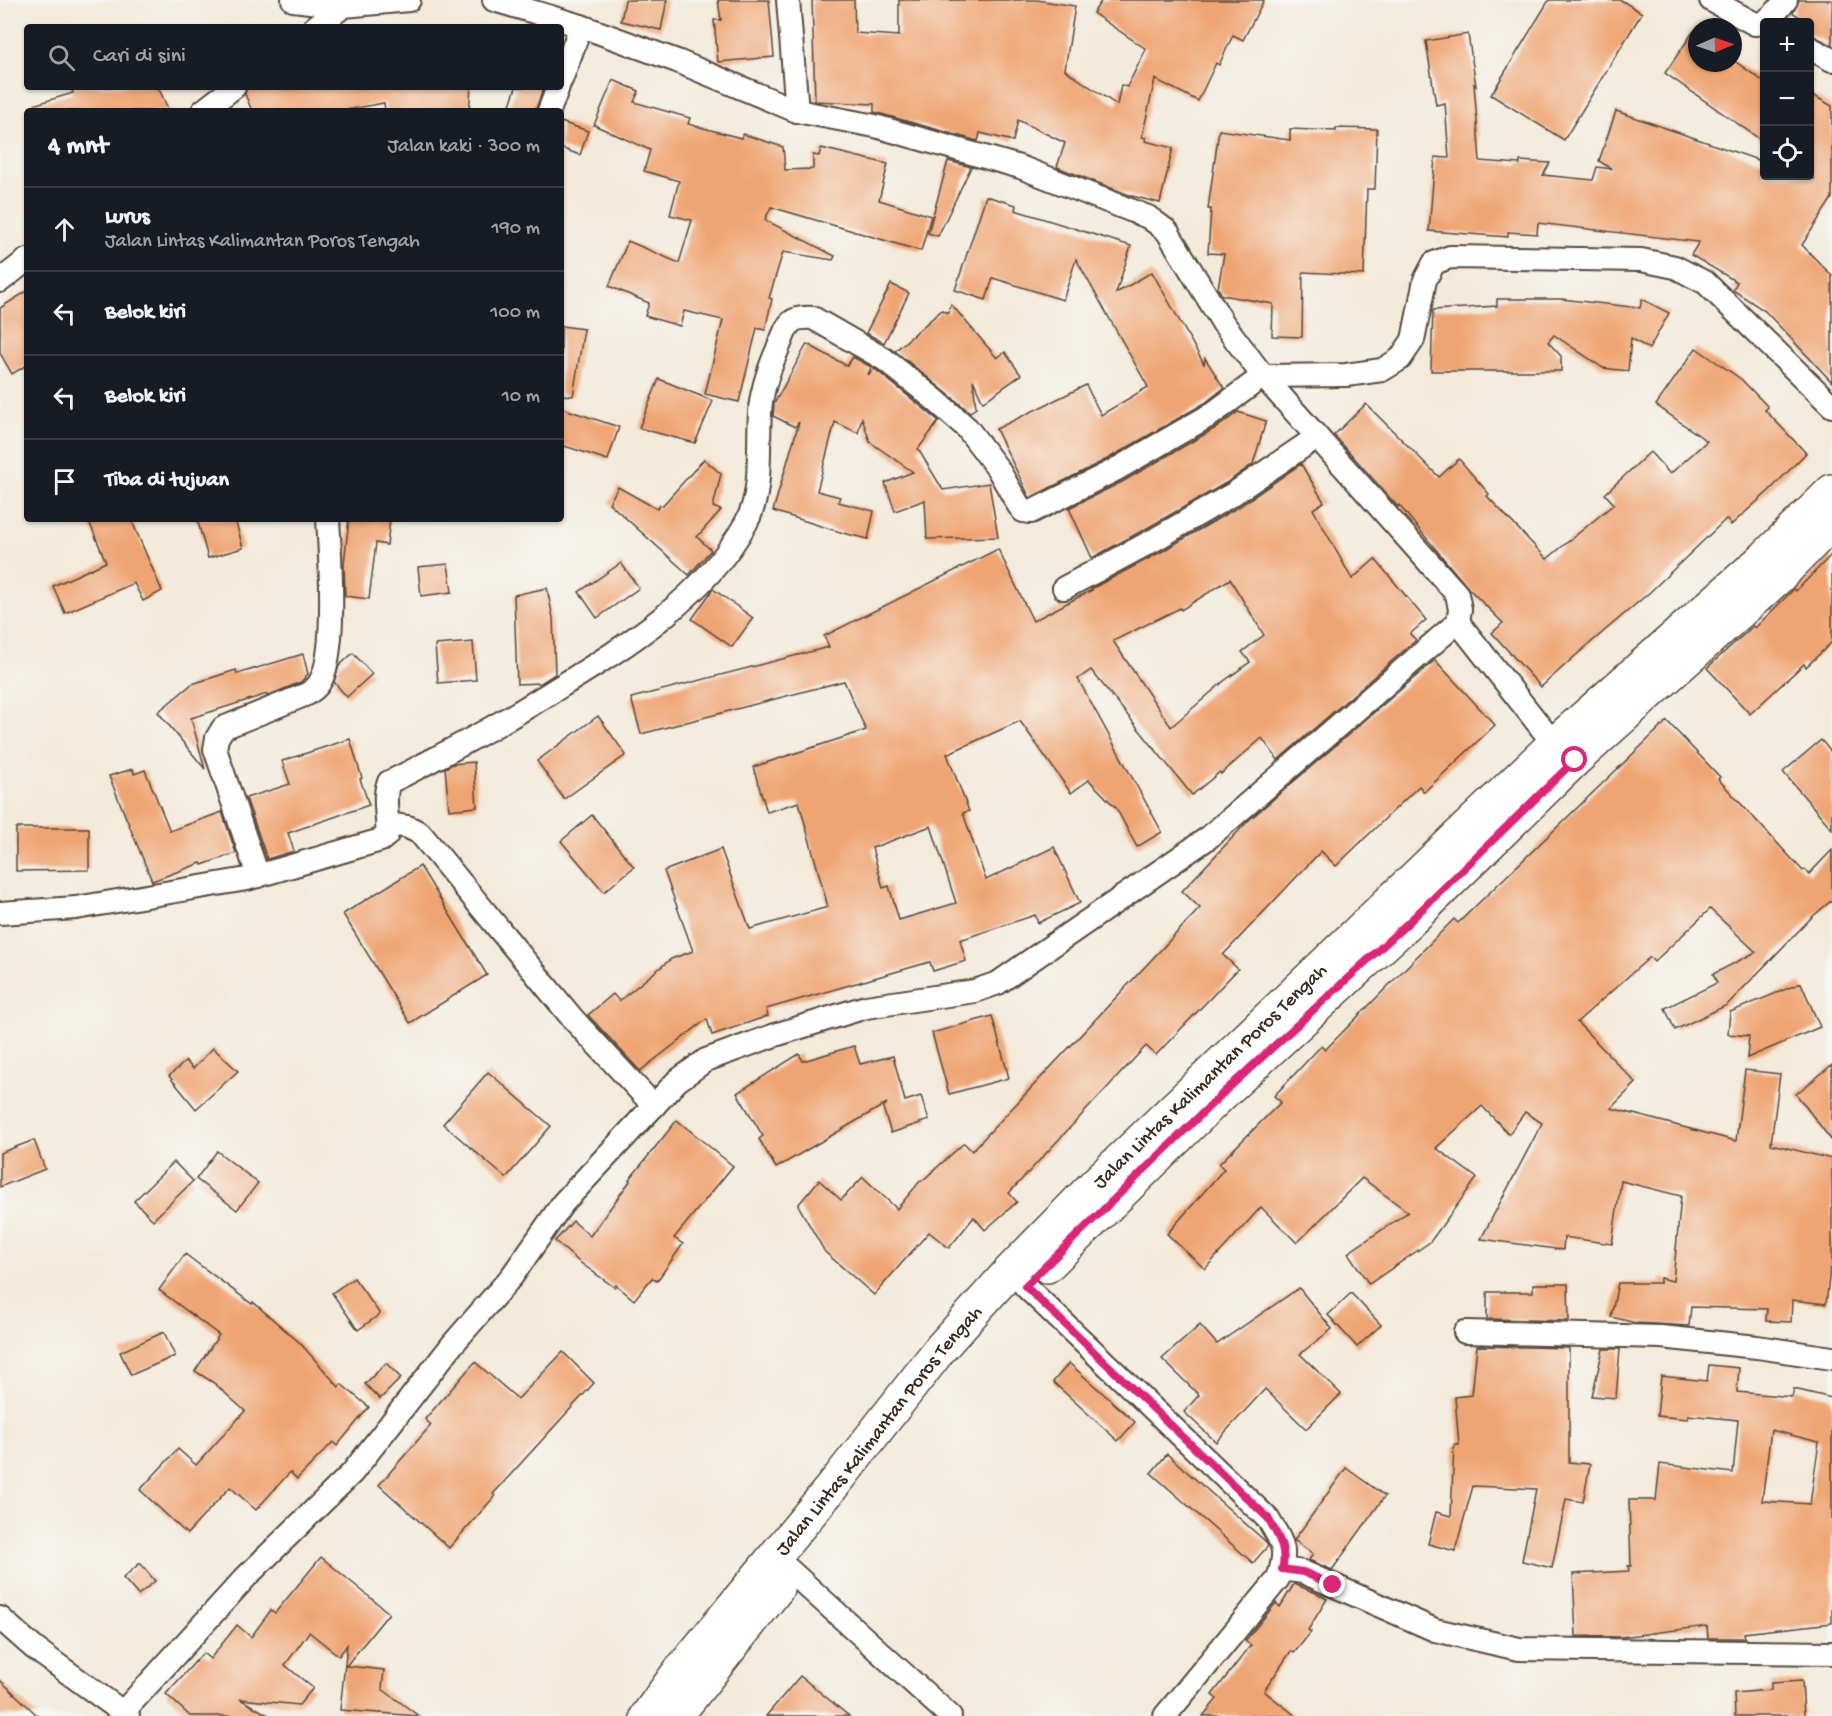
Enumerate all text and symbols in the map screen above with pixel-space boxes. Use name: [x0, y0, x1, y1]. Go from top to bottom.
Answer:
north arrow: [1688, 18, 1742, 72]
map controls: [1760, 18, 1814, 180]
button: +: [1760, 18, 1814, 72]
search box: [24, 24, 564, 90]
icon: search: [45, 41, 78, 74]
text: Cari di sini: [93, 44, 186, 70]
button: −: [1760, 72, 1814, 126]
button: locate: [1760, 126, 1814, 180]
text: 4 mnt: [48, 132, 108, 163]
text: Jalan kaki · 300 m: [388, 136, 540, 159]
text: Lurus: [105, 205, 150, 231]
icon: ahead: [48, 213, 81, 246]
text: 190 m: [492, 218, 540, 241]
text: Jalan Lintas Kalimantan Poros Tengah: [105, 231, 420, 254]
icon: left: [48, 297, 81, 330]
text: Belok kiri: [105, 300, 186, 326]
text: 100 m: [490, 302, 540, 325]
icon: left: [48, 381, 81, 414]
text: Belok kiri: [105, 384, 186, 410]
text: 10 m: [502, 386, 540, 409]
icon: arrive: [48, 465, 81, 498]
text: Tiba di tujuan: [105, 468, 229, 494]
route start: [1561, 746, 1587, 772]
street label: Jalan Lintas Kalimantan Poros Tengah: [1090, 960, 1333, 1195]
street label: Jalan Lintas Kalimantan Poros Tengah: [772, 1302, 989, 1561]
route end: [1319, 1571, 1345, 1597]

